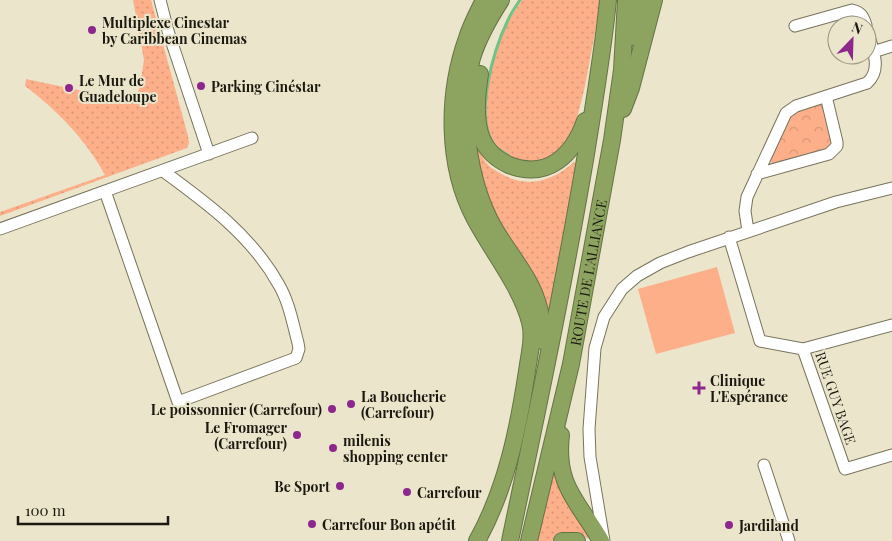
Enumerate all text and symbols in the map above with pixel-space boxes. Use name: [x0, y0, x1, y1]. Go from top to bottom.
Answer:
place label: Multiplexe Cinestar by Caribbean Cinemas: [102, 13, 247, 48]
north arrow: [827, 15, 877, 65]
text: N: [849, 17, 866, 38]
marker: Multiplexe Cinestar by Caribbean Cinemas: [86, 24, 98, 36]
place label: Le Mur de Guadeloupe: [79, 71, 157, 106]
place label: Parking Cinéstar: [211, 77, 321, 96]
marker: Parking Cinéstar: [195, 80, 207, 92]
marker: Le Mur de Guadeloupe: [63, 82, 75, 94]
street label: ROUTE DE L'ALLIANCE: [565, 198, 610, 347]
street label: RUE GUY BAGE: [811, 349, 861, 447]
place label: Clinique L'Espérance: [710, 371, 788, 406]
marker: Clinique L'Espérance: [692, 381, 706, 395]
place label: La Boucherie (Carrefour): [361, 387, 446, 422]
marker: La Boucherie (Carrefour): [345, 398, 357, 410]
place label: Le poissonnier (Carrefour): [151, 400, 322, 419]
marker: Le poissonnier (Carrefour): [326, 403, 338, 415]
place label: Le Fromager (Carrefour): [205, 418, 287, 453]
marker: Le Fromager (Carrefour): [291, 429, 303, 441]
place label: milenis shopping center: [343, 431, 448, 466]
marker: milenis shopping center: [327, 442, 339, 454]
place label: Be Sport: [274, 477, 330, 496]
marker: Be Sport: [334, 480, 346, 492]
place label: Carrefour: [417, 483, 482, 502]
marker: Carrefour: [401, 486, 413, 498]
scale bar: [18, 494, 168, 526]
text: 100 m: [25, 500, 66, 520]
place label: Carrefour Bon apétit: [322, 515, 456, 534]
place label: Jardiland: [738, 516, 799, 535]
marker: Carrefour Bon apétit: [306, 518, 318, 530]
marker: Jardiland: [723, 519, 735, 531]

